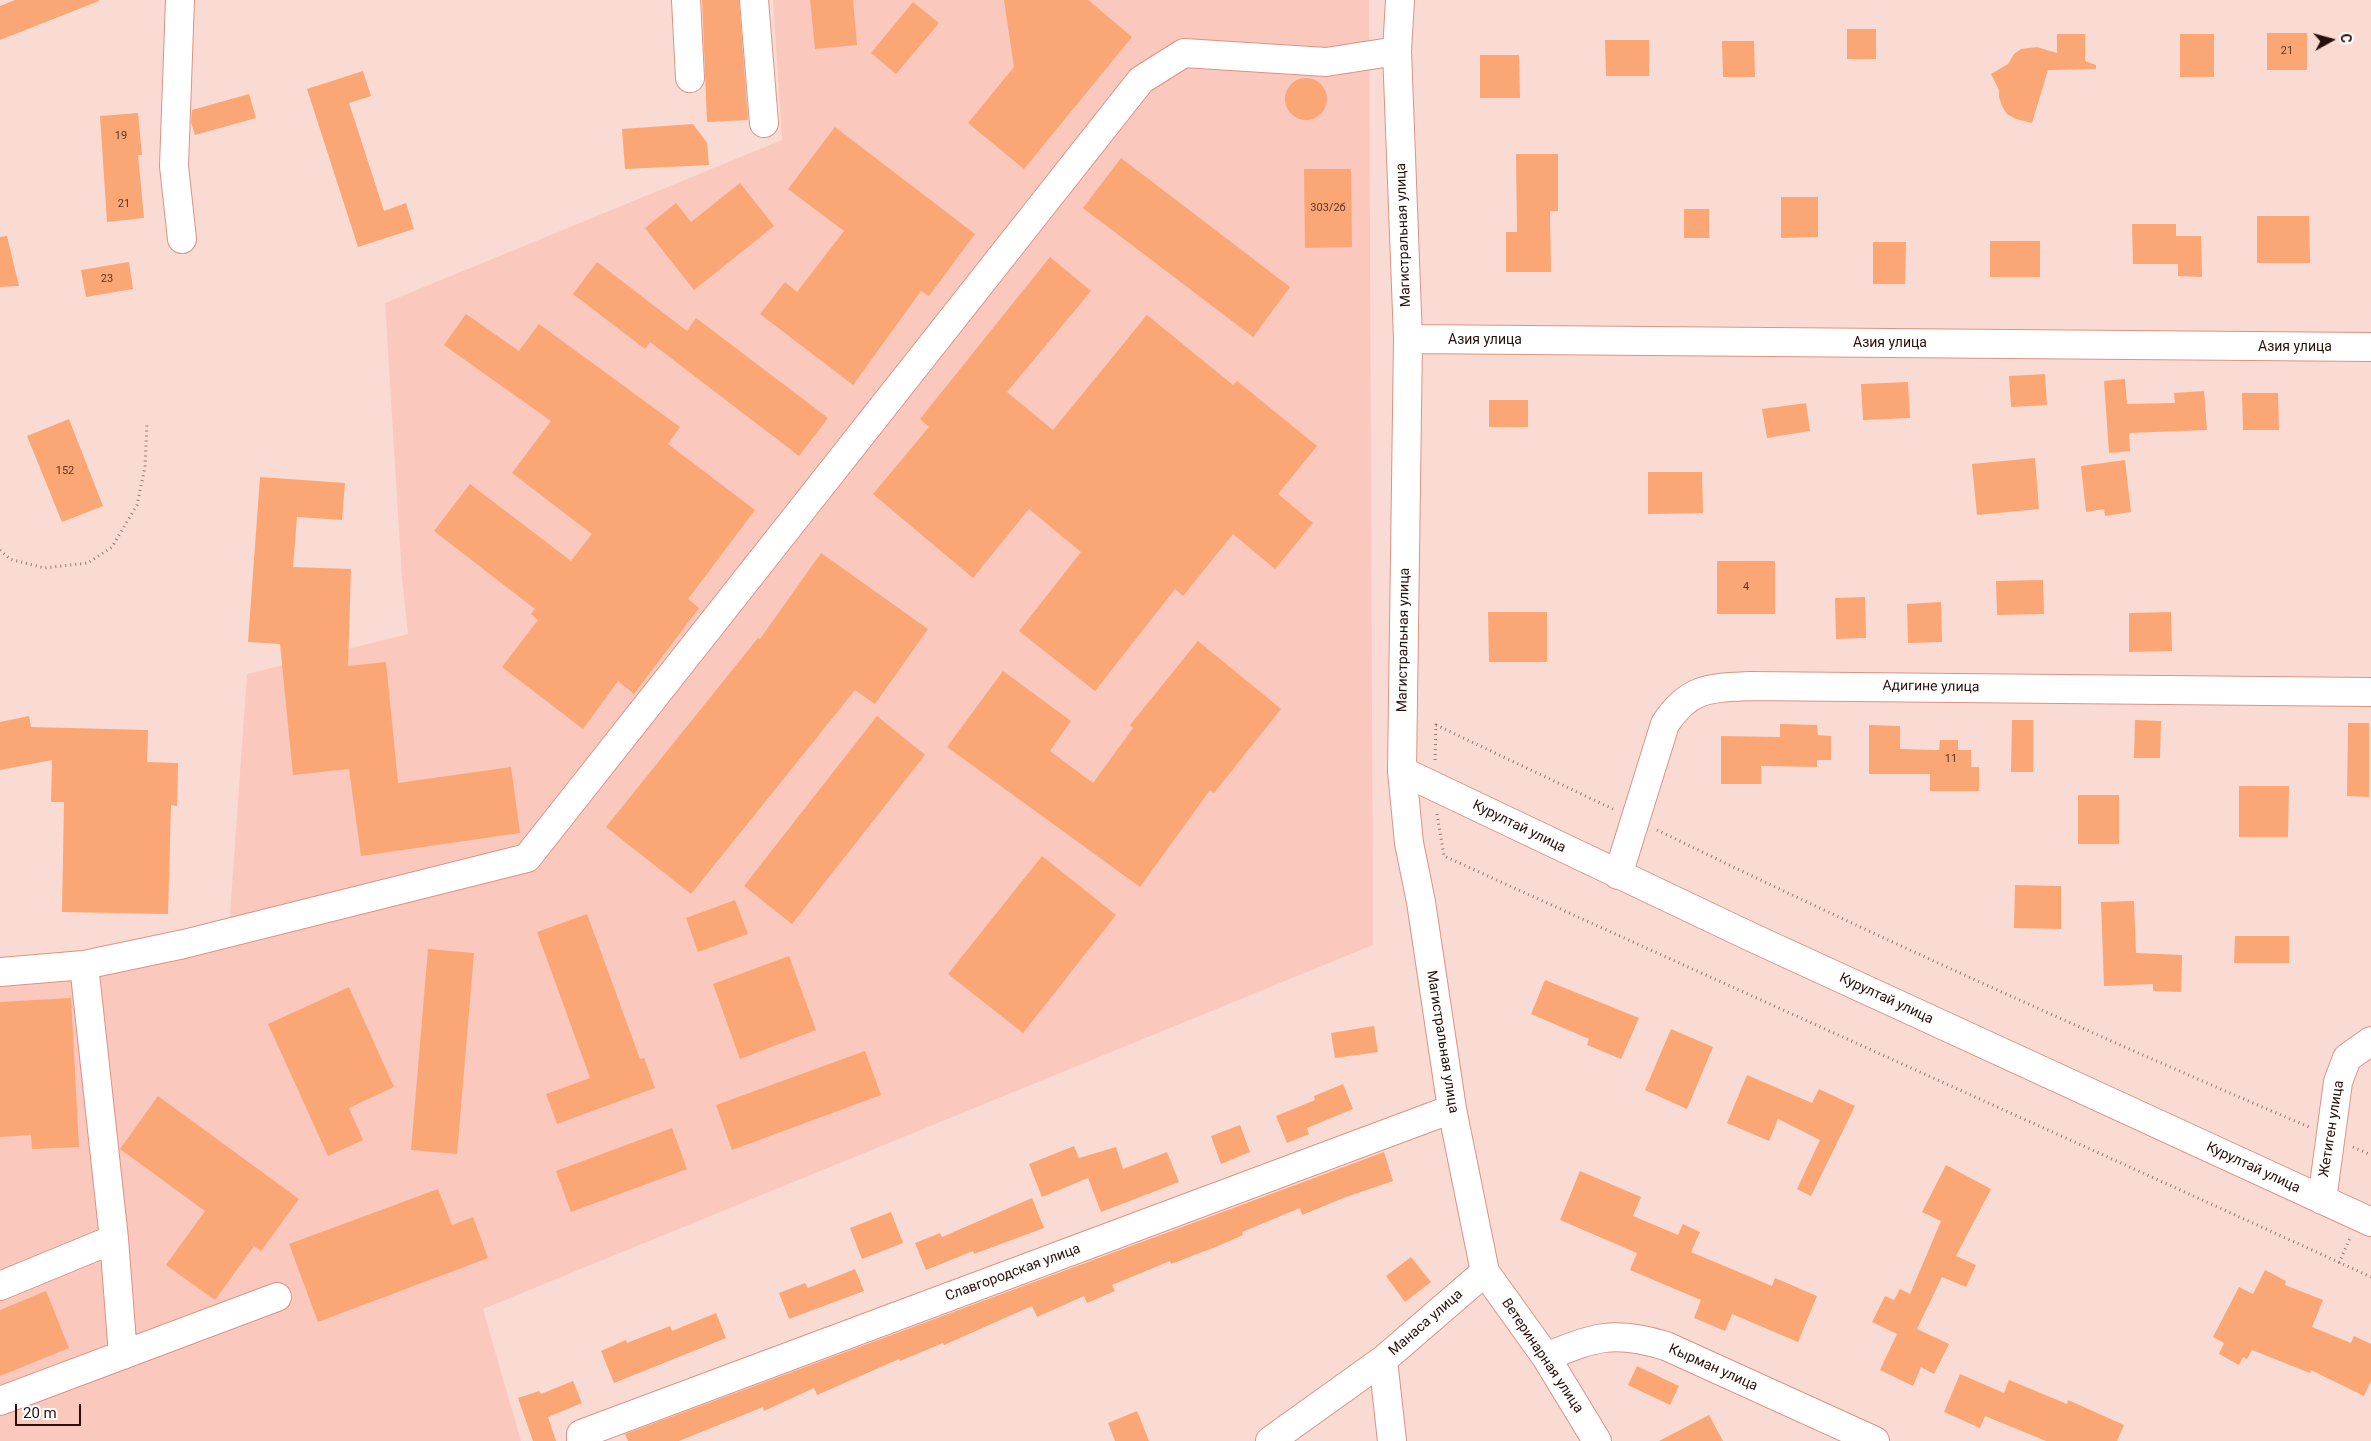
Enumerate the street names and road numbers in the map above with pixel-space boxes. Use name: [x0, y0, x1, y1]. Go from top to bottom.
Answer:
street label: Магистральная улица: [1393, 163, 1415, 307]
street label: Азия улица: [1448, 332, 1522, 348]
street label: Азия улица: [1853, 335, 1927, 351]
street label: Азия улица: [2258, 339, 2332, 355]
street label: Магистральная улица: [1394, 568, 1414, 712]
street label: Адигине улица: [1882, 678, 1980, 696]
street label: Курултай улица: [1470, 797, 1568, 857]
street label: Магистральная улица: [1422, 969, 1462, 1115]
street label: Курултай улица: [1836, 970, 1936, 1028]
street label: Жетиген улица: [2316, 1079, 2348, 1179]
street label: Курултай улица: [2203, 1139, 2303, 1197]
street label: Славгородская улица: [943, 1241, 1083, 1305]
street label: Манаса улица: [1386, 1286, 1466, 1360]
street label: Ветеринарная улица: [1497, 1296, 1587, 1416]
street label: Кырман улица: [1666, 1341, 1760, 1395]

